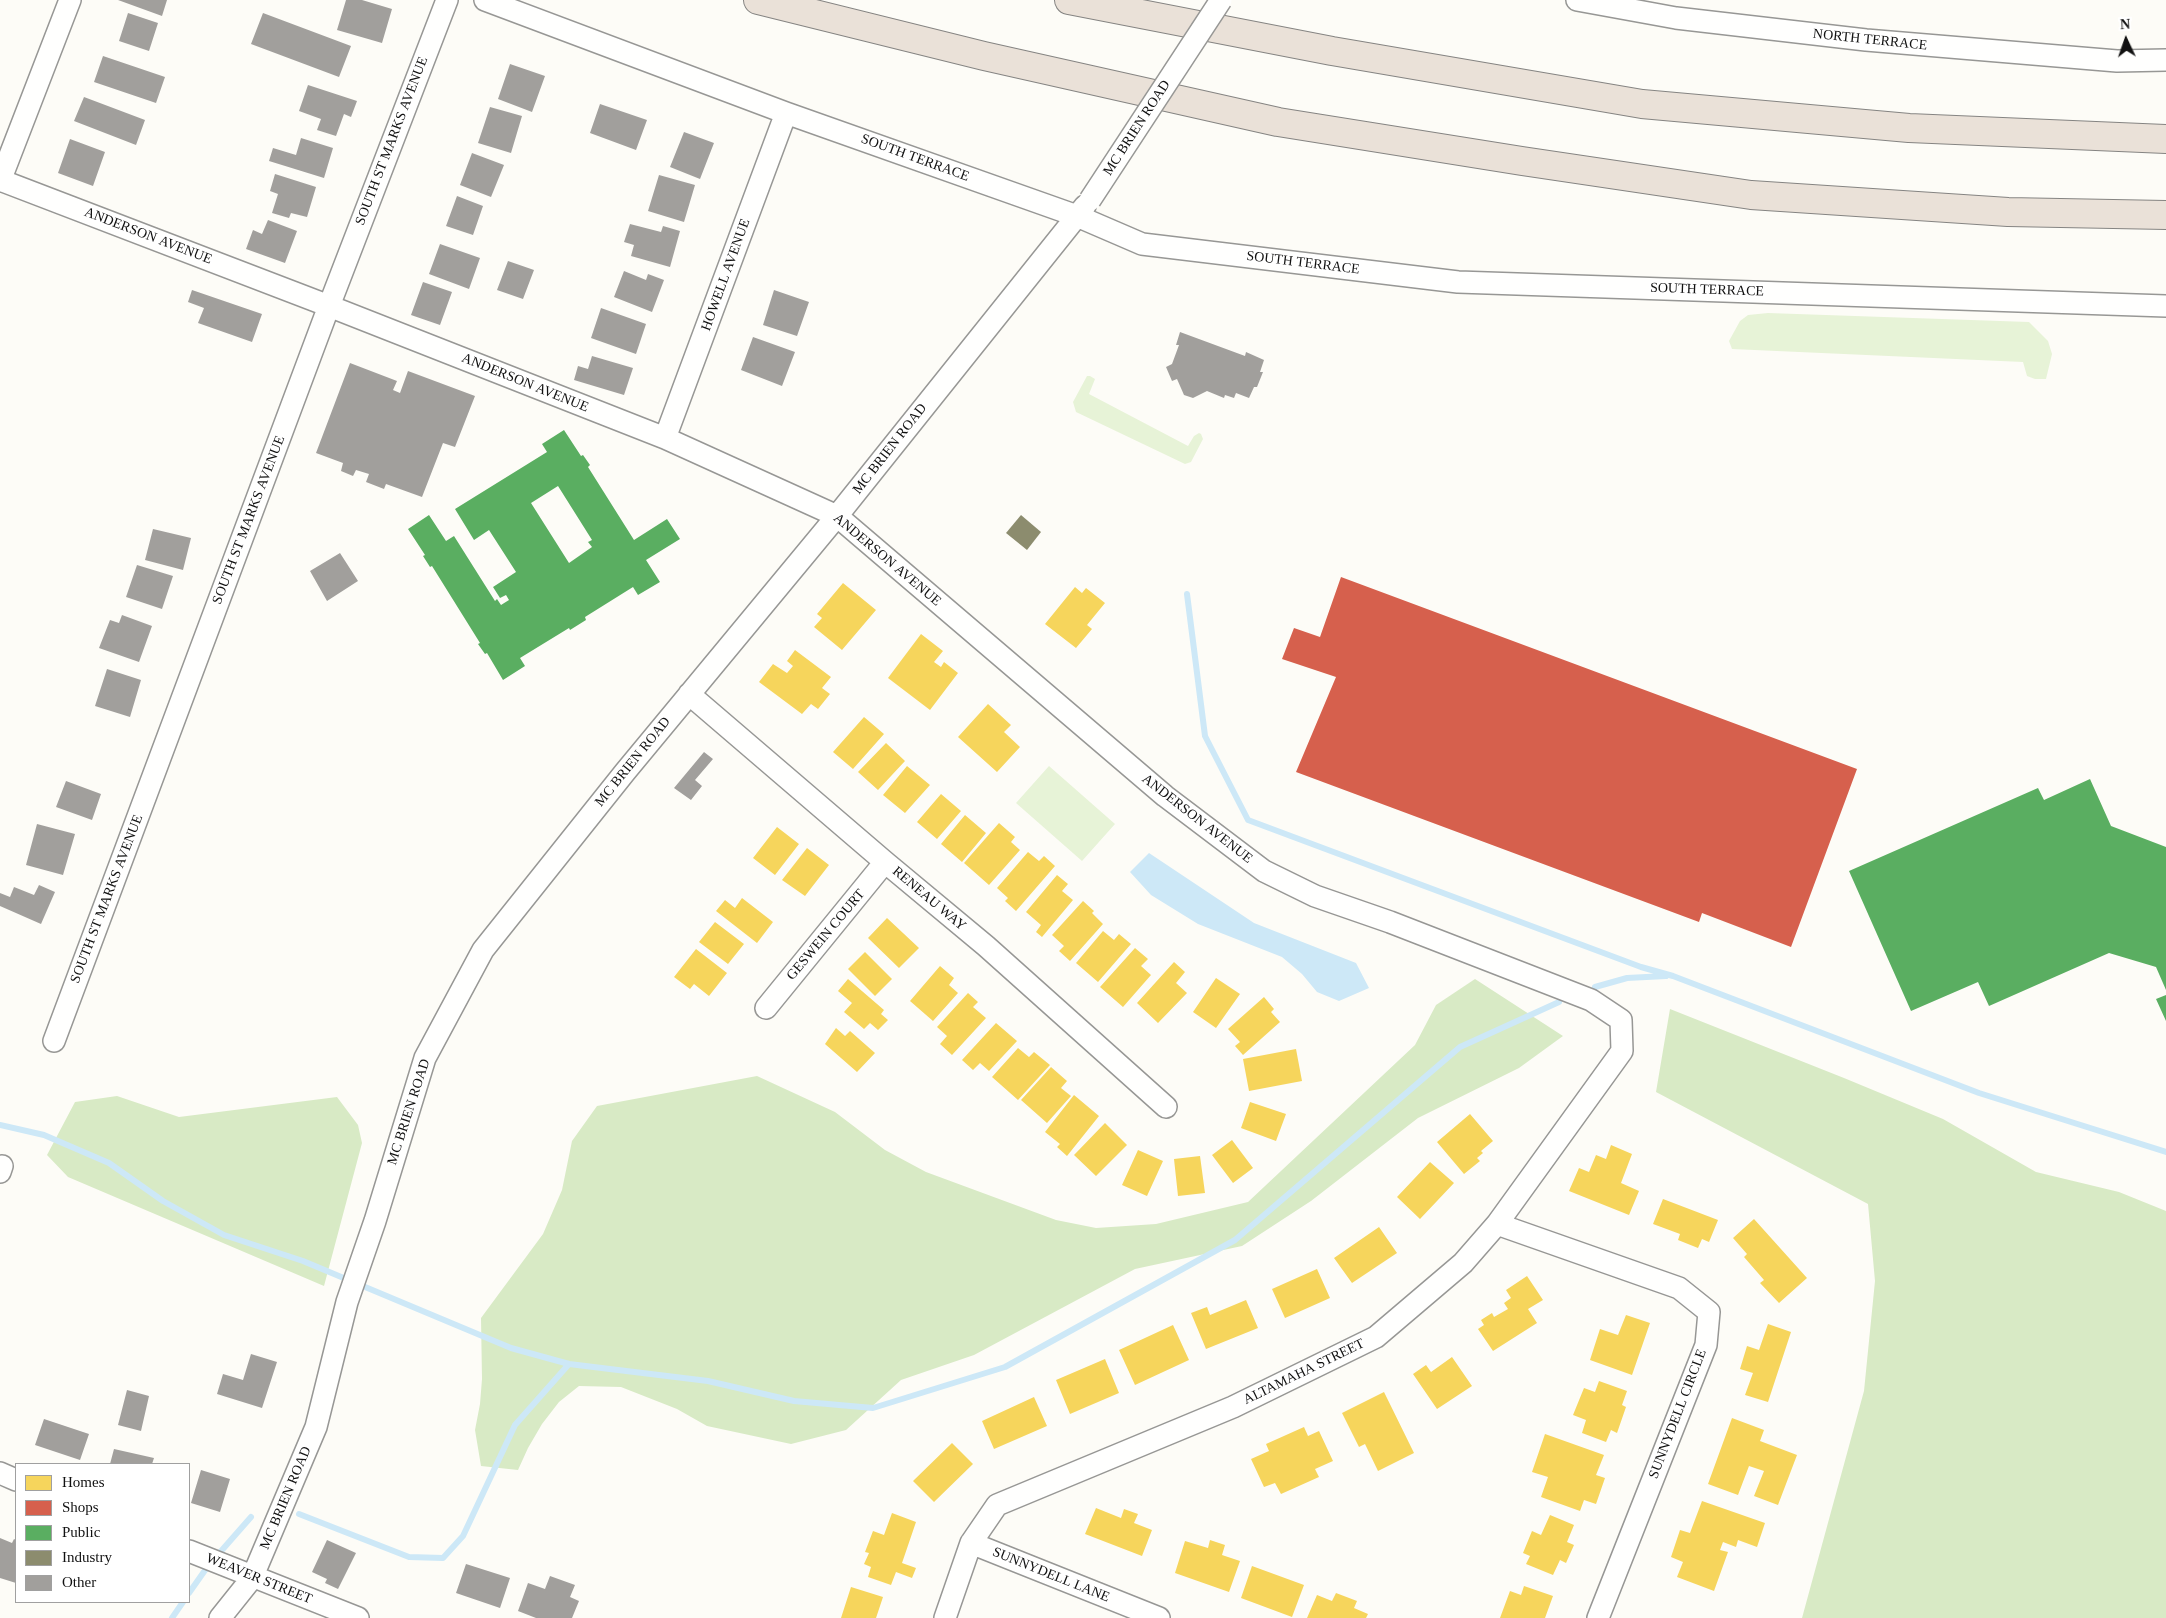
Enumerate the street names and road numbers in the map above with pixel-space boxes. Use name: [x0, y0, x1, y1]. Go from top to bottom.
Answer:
street label: NORTH TERRACE: [1812, 26, 1928, 54]
street label: SOUTH ST MARKS AVENUE: [352, 54, 432, 228]
street label: MC BRIEN ROAD: [1100, 77, 1174, 179]
street label: SOUTH TERRACE: [859, 131, 971, 185]
street label: ANDERSON AVENUE: [82, 204, 214, 268]
street label: HOWELL AVENUE: [698, 217, 754, 333]
street label: SOUTH TERRACE: [1245, 248, 1361, 278]
street label: SOUTH TERRACE: [1650, 280, 1764, 300]
street label: ANDERSON AVENUE: [459, 350, 591, 416]
street label: MC BRIEN ROAD: [849, 400, 931, 498]
street label: SOUTH ST MARKS AVENUE: [209, 433, 289, 607]
street label: ANDERSON AVENUE: [830, 510, 944, 610]
street label: MC BRIEN ROAD: [592, 714, 674, 810]
street label: ANDERSON AVENUE: [1138, 771, 1256, 867]
street label: SOUTH ST MARKS AVENUE: [67, 812, 147, 986]
street label: RENEAU WAY: [889, 863, 969, 935]
street label: GESWEIN COURT: [783, 886, 869, 984]
street label: MC BRIEN ROAD: [384, 1057, 434, 1167]
street label: ALTAMAHA STREET: [1241, 1335, 1367, 1409]
street label: SUNNYDELL CIRCLE: [1646, 1347, 1710, 1481]
street label: MC BRIEN ROAD: [257, 1444, 315, 1552]
street label: SUNNYDELL LANE: [990, 1544, 1112, 1606]
street label: WEAVER STREET: [204, 1550, 314, 1608]

